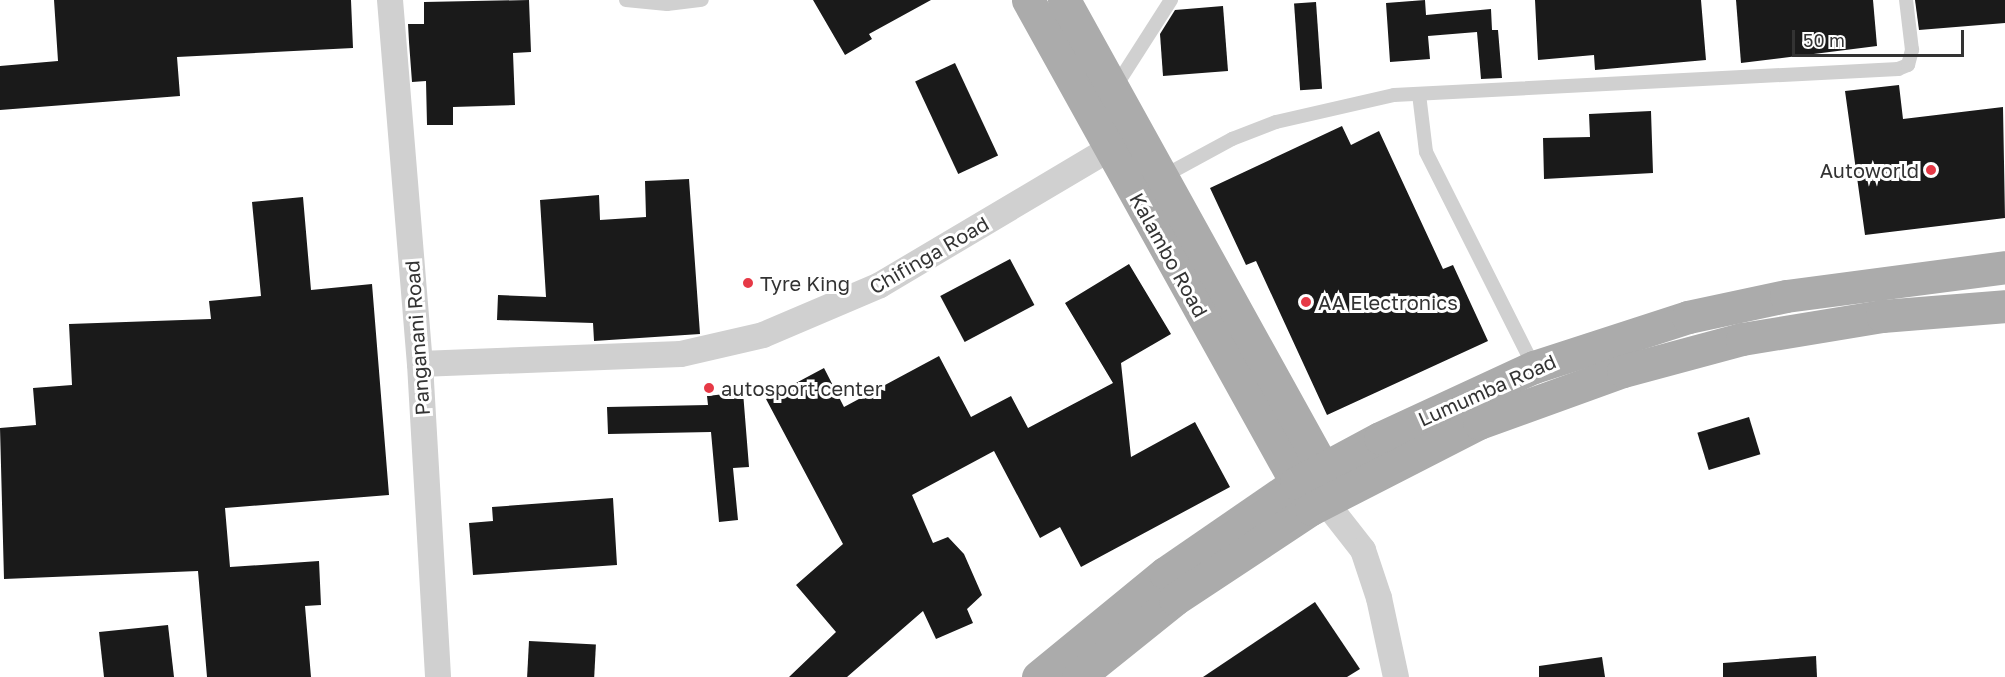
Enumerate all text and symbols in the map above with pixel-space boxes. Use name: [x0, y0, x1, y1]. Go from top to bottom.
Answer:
scale bar: [1795, 18, 1968, 56]
text: 50 m: [1803, 29, 1845, 51]
place label: Autoworld: [1820, 158, 1919, 182]
marker: Autoworld: [1924, 163, 1938, 177]
street label: Kalambo Road: [1125, 189, 1213, 321]
street label: Chifinga Road: [865, 211, 993, 299]
street label: Panganani Road: [400, 260, 434, 416]
place label: Tyre King: [760, 271, 850, 295]
marker: Tyre King: [741, 276, 755, 290]
place label: AA Electronics: [1318, 290, 1458, 314]
marker: AA Electronics: [1299, 295, 1313, 309]
street label: Lumumba Road: [1414, 349, 1560, 431]
place label: autosport center: [721, 376, 882, 400]
marker: autosport center: [702, 381, 716, 395]

